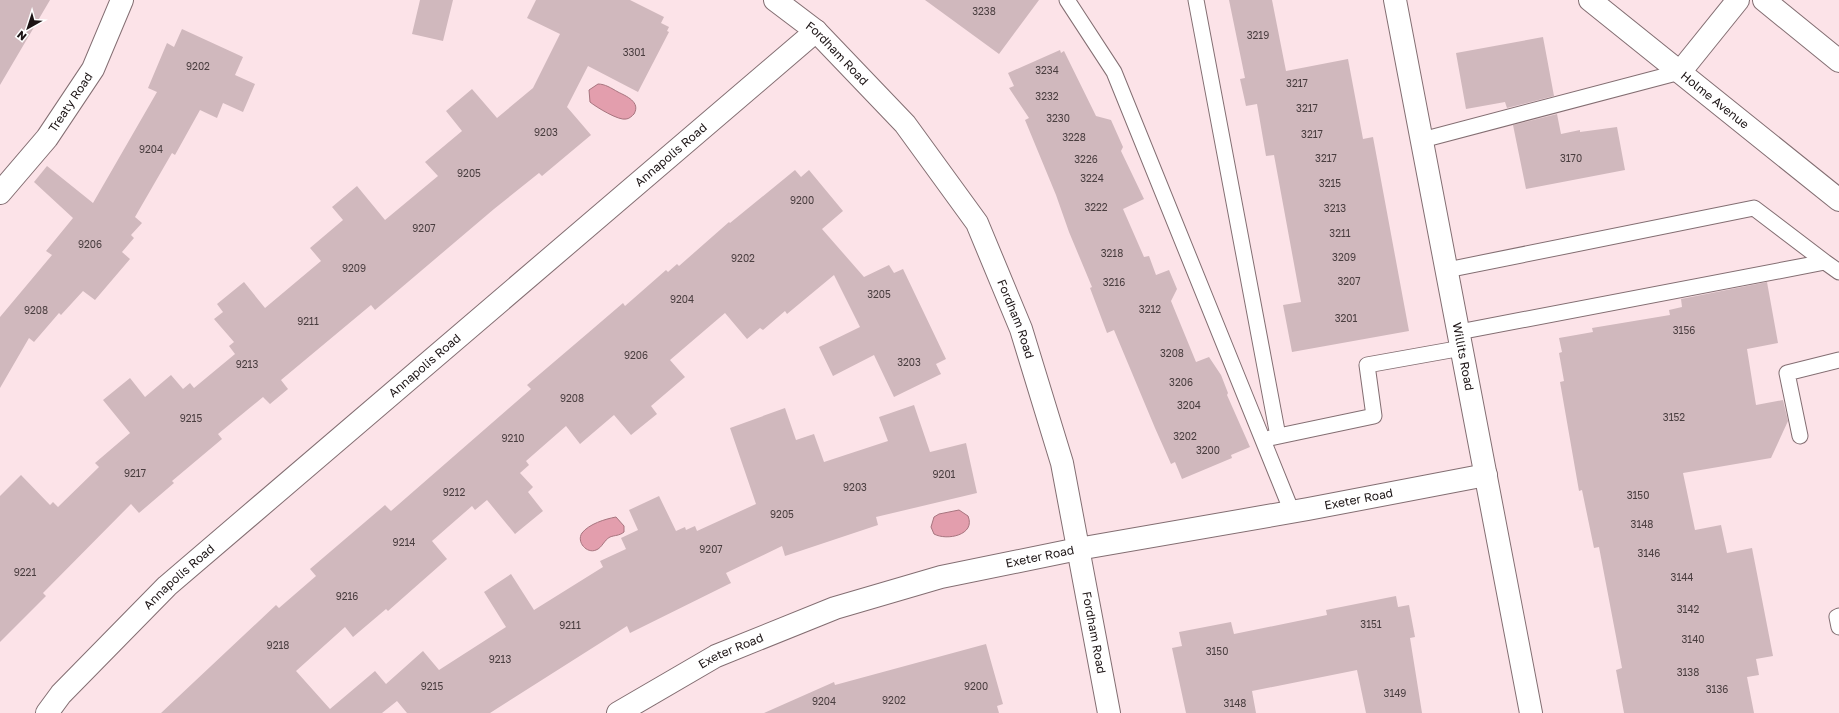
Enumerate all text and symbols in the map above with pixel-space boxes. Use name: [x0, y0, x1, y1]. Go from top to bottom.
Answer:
house number: 3238: [972, 5, 996, 17]
north arrow: [8, 8, 48, 48]
street label: Fordham Road: [803, 18, 872, 88]
text: N: [14, 28, 29, 44]
house number: 3219: [1247, 29, 1269, 41]
house number: 3301: [623, 46, 646, 58]
house number: 9202: [186, 60, 210, 72]
house number: 3234: [1035, 64, 1059, 76]
street label: Holme Avenue: [1678, 68, 1752, 132]
street label: Treaty Road: [45, 69, 96, 135]
house number: 3217: [1286, 77, 1308, 89]
house number: 3232: [1035, 90, 1059, 102]
house number: 3217: [1296, 102, 1318, 114]
house number: 3230: [1046, 112, 1070, 124]
street label: Annapolis Road: [632, 120, 710, 190]
house number: 9203: [534, 126, 558, 138]
house number: 3217: [1301, 128, 1323, 140]
house number: 3228: [1062, 131, 1086, 143]
house number: 9204: [139, 143, 163, 155]
house number: 3217: [1315, 152, 1337, 164]
house number: 3170: [1560, 152, 1582, 164]
house number: 3226: [1074, 153, 1098, 165]
house number: 9205: [457, 167, 481, 179]
house number: 3224: [1080, 172, 1104, 184]
house number: 3215: [1319, 177, 1341, 189]
house number: 9200: [790, 194, 814, 206]
house number: 3222: [1084, 201, 1108, 213]
house number: 3213: [1324, 202, 1346, 214]
house number: 9207: [412, 222, 436, 234]
house number: 3211: [1329, 227, 1351, 239]
house number: 9206: [78, 238, 102, 250]
house number: 3218: [1101, 247, 1123, 259]
house number: 3209: [1332, 251, 1356, 263]
house number: 9202: [731, 252, 755, 264]
house number: 9209: [342, 262, 366, 274]
house number: 3207: [1337, 275, 1361, 287]
house number: 3216: [1103, 276, 1125, 288]
street label: Fordham Road: [994, 277, 1038, 360]
house number: 3205: [867, 288, 891, 300]
house number: 9204: [670, 293, 694, 305]
house number: 3212: [1139, 303, 1161, 315]
house number: 9208: [24, 304, 48, 316]
house number: 3201: [1335, 312, 1357, 324]
house number: 9211: [297, 315, 319, 327]
street label: Willits Road: [1450, 321, 1477, 392]
house number: 3156: [1673, 324, 1695, 336]
street label: Annapolis Road: [385, 330, 463, 400]
house number: 3208: [1160, 347, 1184, 359]
house number: 9206: [624, 349, 648, 361]
house number: 3203: [897, 356, 921, 368]
house number: 9213: [236, 358, 258, 370]
house number: 3206: [1169, 376, 1193, 388]
house number: 9208: [560, 392, 584, 404]
house number: 3204: [1177, 399, 1201, 411]
house number: 3152: [1663, 411, 1685, 423]
house number: 9215: [180, 412, 202, 424]
house number: 3202: [1173, 430, 1197, 442]
house number: 9210: [502, 432, 524, 444]
house number: 3200: [1196, 444, 1220, 456]
house number: 9217: [124, 467, 146, 479]
house number: 9201: [933, 468, 956, 480]
house number: 9203: [843, 481, 867, 493]
street label: Exeter Road: [1323, 485, 1394, 513]
house number: 9212: [443, 486, 465, 498]
house number: 3150: [1627, 489, 1649, 501]
house number: 9205: [770, 508, 794, 520]
house number: 3148: [1631, 518, 1653, 530]
house number: 9214: [393, 536, 415, 548]
street label: Annapolis Road: [140, 541, 217, 612]
street label: Exeter Road: [1004, 542, 1075, 571]
house number: 9207: [699, 543, 723, 555]
house number: 3146: [1638, 547, 1660, 559]
house number: 9221: [14, 566, 36, 578]
house number: 3144: [1671, 571, 1693, 583]
house number: 9216: [336, 590, 358, 602]
street label: Fordham Road: [1079, 590, 1109, 675]
house number: 3142: [1677, 603, 1699, 615]
house number: 3151: [1360, 618, 1382, 630]
house number: 9211: [559, 619, 581, 631]
street label: Exeter Road: [695, 630, 765, 672]
house number: 3140: [1682, 633, 1705, 645]
house number: 9218: [267, 639, 289, 651]
house number: 3150: [1206, 645, 1228, 657]
house number: 9213: [489, 653, 511, 665]
house number: 3138: [1677, 666, 1699, 678]
house number: 9215: [421, 680, 443, 692]
house number: 9200: [964, 680, 988, 692]
house number: 3136: [1706, 683, 1728, 695]
house number: 3149: [1384, 687, 1406, 699]
house number: 9202: [882, 694, 906, 706]
house number: 9204: [812, 695, 836, 707]
house number: 3148: [1224, 697, 1246, 709]

